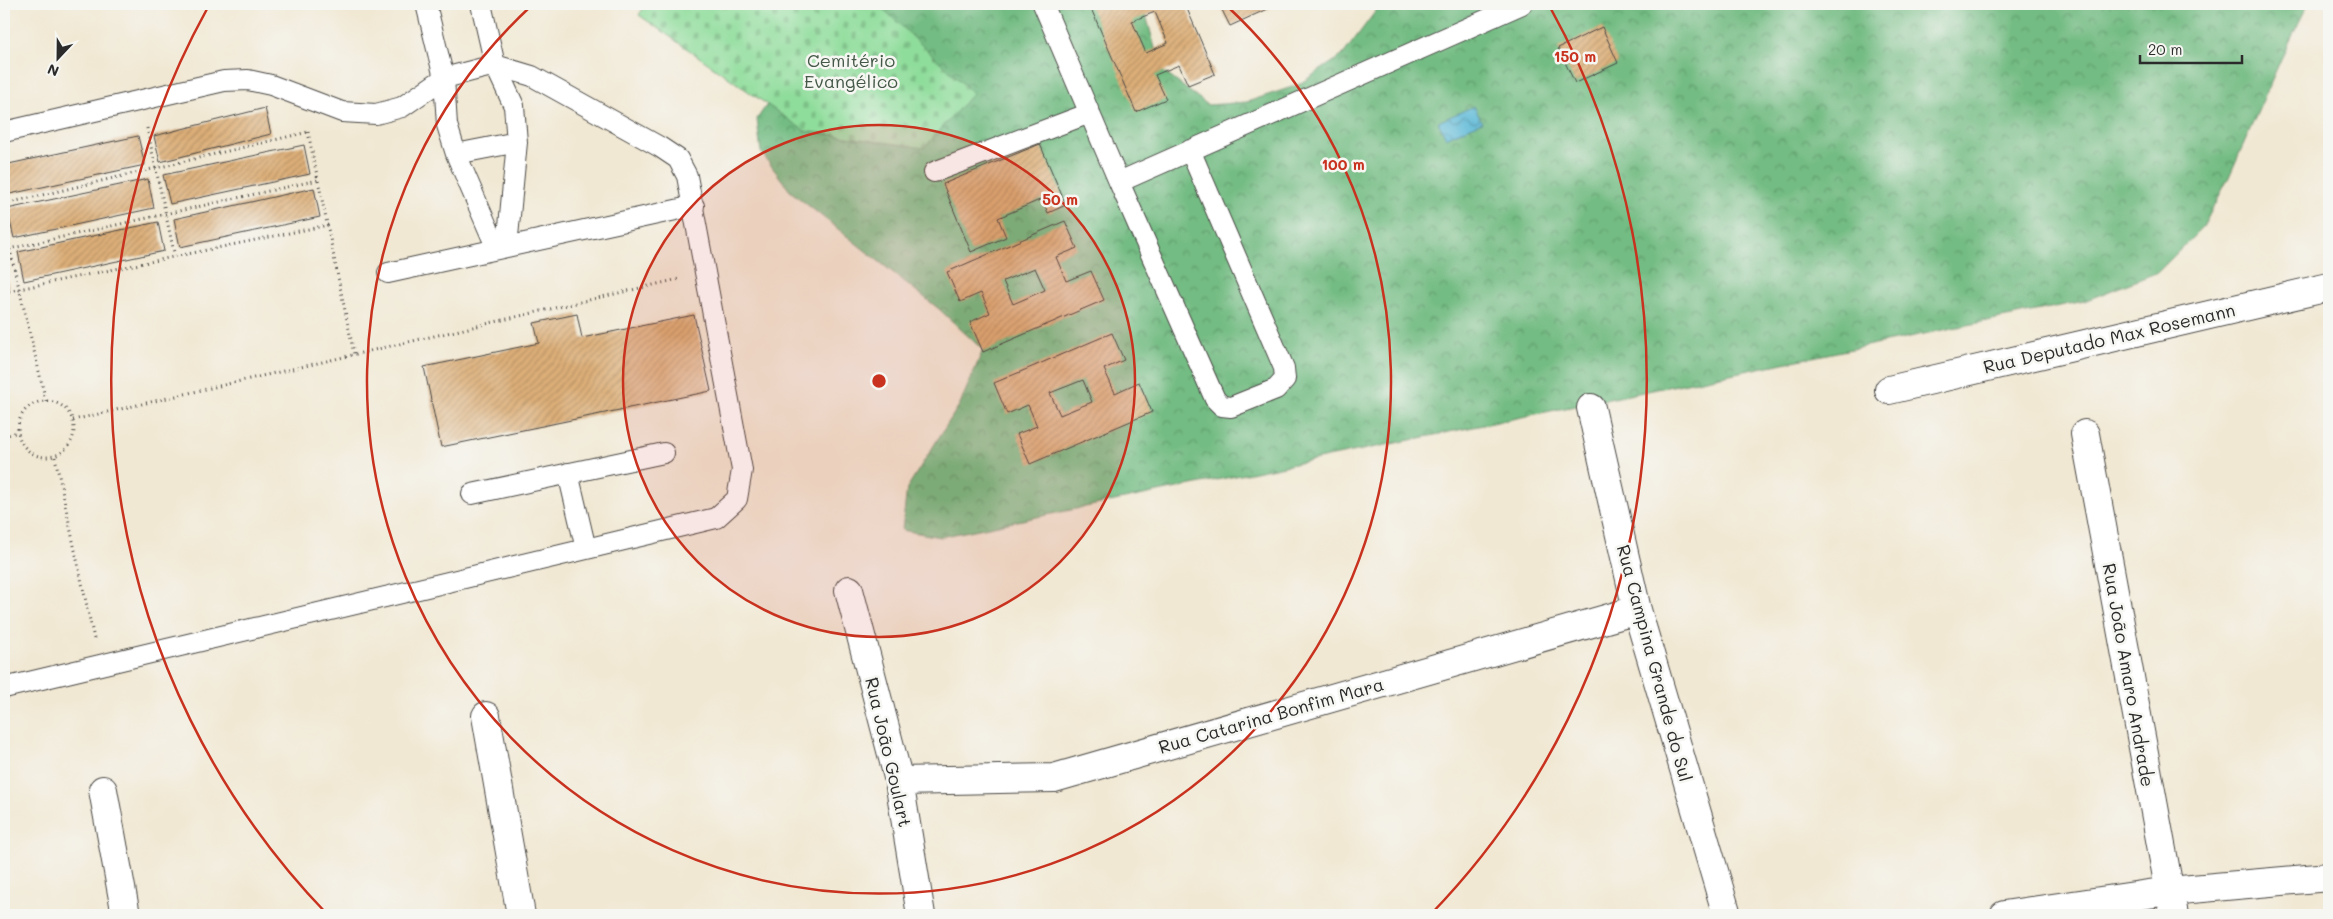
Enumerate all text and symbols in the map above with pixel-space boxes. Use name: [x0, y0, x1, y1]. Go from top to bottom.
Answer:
north arrow: [32, 32, 82, 82]
scale bar: [2140, 32, 2243, 64]
text: 20 m: [2148, 39, 2182, 59]
text: 150 m: [1554, 46, 1596, 66]
park label: Cemitério Evangélico: [804, 48, 898, 93]
text: N: [44, 60, 61, 81]
text: 100 m: [1321, 154, 1365, 174]
text: 50 m: [1042, 189, 1078, 209]
street label: Rua Deputado Max Rosemann: [1981, 297, 2237, 379]
centre of rings: [870, 372, 888, 390]
street label: Rua Campina Grande do Sul: [1612, 542, 1698, 784]
street label: Rua João Amaro Andrade: [2097, 561, 2161, 789]
street label: Rua Catarina Bonfim Mara: [1156, 671, 1386, 759]
street label: Rua João Goulart: [860, 675, 918, 829]

